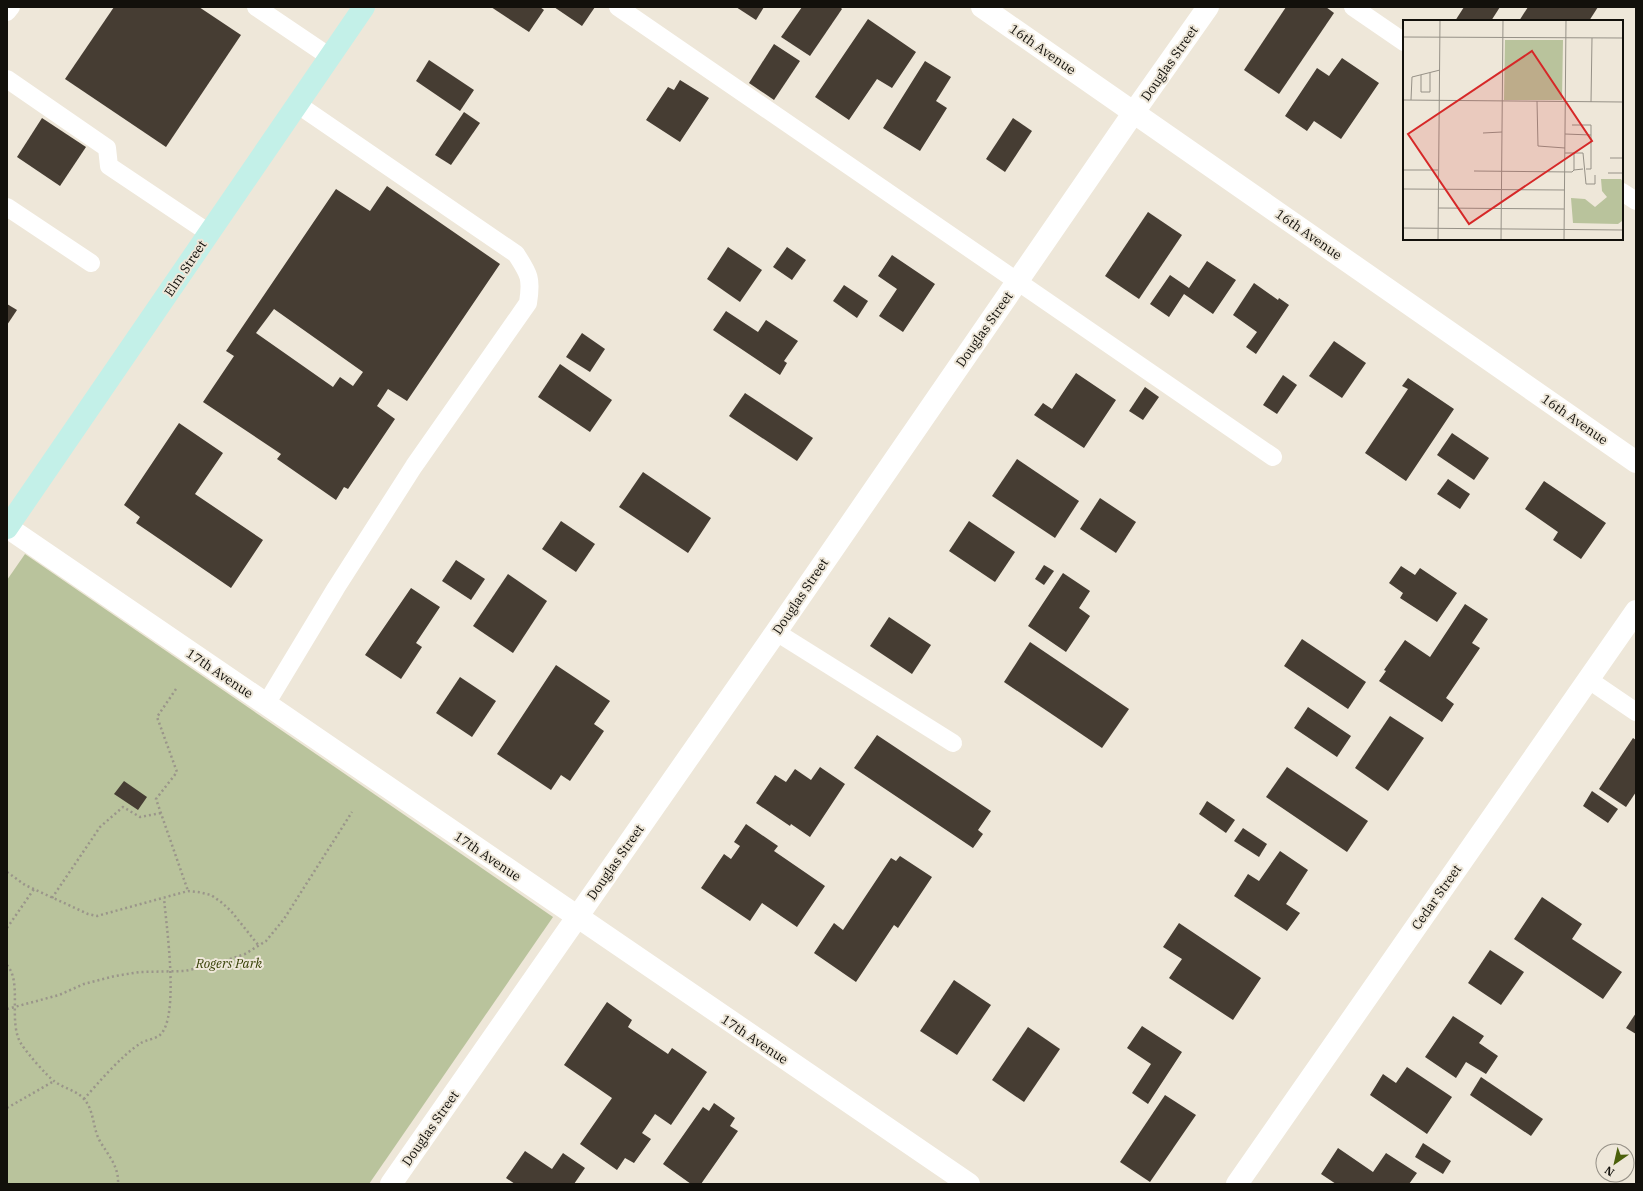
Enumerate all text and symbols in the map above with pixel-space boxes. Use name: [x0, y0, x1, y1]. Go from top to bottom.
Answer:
street label: 16th Avenue: [1006, 20, 1079, 78]
inset map: [1403, 20, 1623, 240]
street label: Douglas Street: [1137, 22, 1202, 104]
street label: 16th Avenue: [1272, 205, 1345, 263]
street label: Elm Street: [160, 237, 211, 300]
street label: Douglas Street: [952, 288, 1017, 370]
street label: 16th Avenue: [1538, 390, 1611, 448]
street label: Douglas Street: [769, 555, 832, 638]
street label: 17th Avenue: [183, 645, 256, 702]
street label: Douglas Street: [583, 821, 648, 903]
street label: 17th Avenue: [451, 828, 524, 885]
street label: Cedar Street: [1408, 861, 1465, 933]
park label: Rogers Park: [195, 955, 262, 972]
street label: 17th Avenue: [718, 1011, 791, 1068]
street label: Douglas Street: [398, 1087, 463, 1169]
north arrow: [1595, 1143, 1635, 1183]
text: N: [1602, 1163, 1617, 1180]

